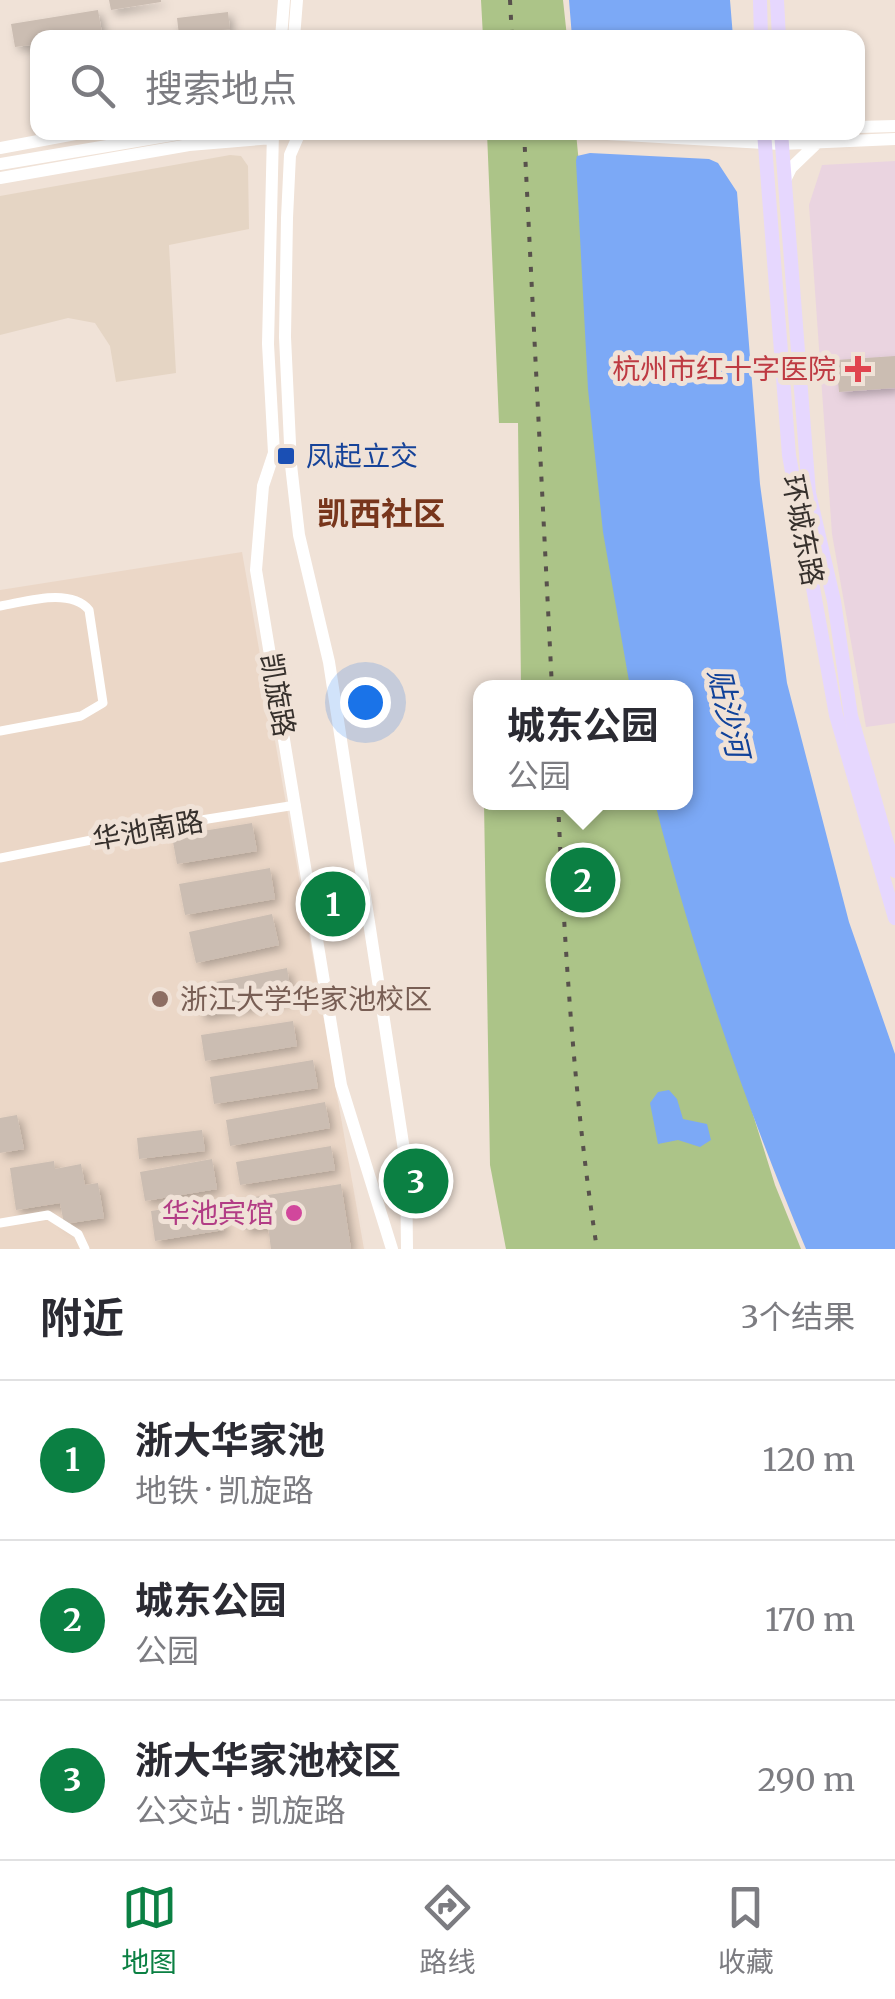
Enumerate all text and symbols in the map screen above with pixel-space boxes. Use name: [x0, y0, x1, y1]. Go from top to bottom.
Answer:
search box: [30, 30, 865, 140]
icon: search: [65, 58, 120, 113]
text: 搜索地点: [145, 65, 297, 112]
place label: 杭州市红十字医院: [612, 351, 836, 387]
marker: 杭州市红十字医院: [845, 356, 871, 382]
place label: 凤起立交: [306, 438, 418, 474]
marker: 凤起立交: [275, 445, 297, 467]
street label: 环城东路: [775, 472, 831, 588]
district label: 凯西社区: [317, 494, 445, 534]
street label: 凯旋路: [253, 651, 303, 739]
water label: 贴沙河: [700, 665, 759, 766]
your location: [340, 677, 391, 728]
popup: [473, 680, 693, 810]
text: 城东公园: [507, 702, 659, 749]
text: 公园: [507, 756, 571, 796]
street label: 华池南路: [90, 803, 206, 857]
pin: 2: [550, 842, 616, 918]
pin: 1: [300, 866, 366, 942]
place label: 浙江大学华家池校区: [180, 981, 432, 1017]
marker: 浙江大学华家池校区: [149, 988, 171, 1010]
pin: 3: [384, 1144, 448, 1218]
place label: 华池宾馆: [162, 1195, 274, 1231]
marker: 华池宾馆: [283, 1202, 305, 1224]
text: 附近: [40, 1292, 124, 1344]
text: 3个结果: [741, 1297, 855, 1337]
text: 浙大华家池: [135, 1417, 325, 1464]
text: 1: [65, 1440, 80, 1480]
text: 120 m: [763, 1440, 855, 1480]
text: 地铁 · 凯旋路: [135, 1471, 314, 1511]
text: 城东公园: [135, 1577, 287, 1624]
text: 2: [63, 1600, 82, 1640]
text: 170 m: [765, 1600, 855, 1640]
text: 公园: [135, 1631, 199, 1671]
text: 浙大华家池校区: [135, 1737, 401, 1784]
text: 3: [63, 1760, 82, 1800]
text: 290 m: [757, 1760, 855, 1800]
text: 公交站 · 凯旋路: [135, 1791, 346, 1831]
tab: 地图: [121, 1880, 177, 1980]
tab: 路线: [419, 1880, 476, 1980]
tab: 收藏: [718, 1880, 774, 1980]

